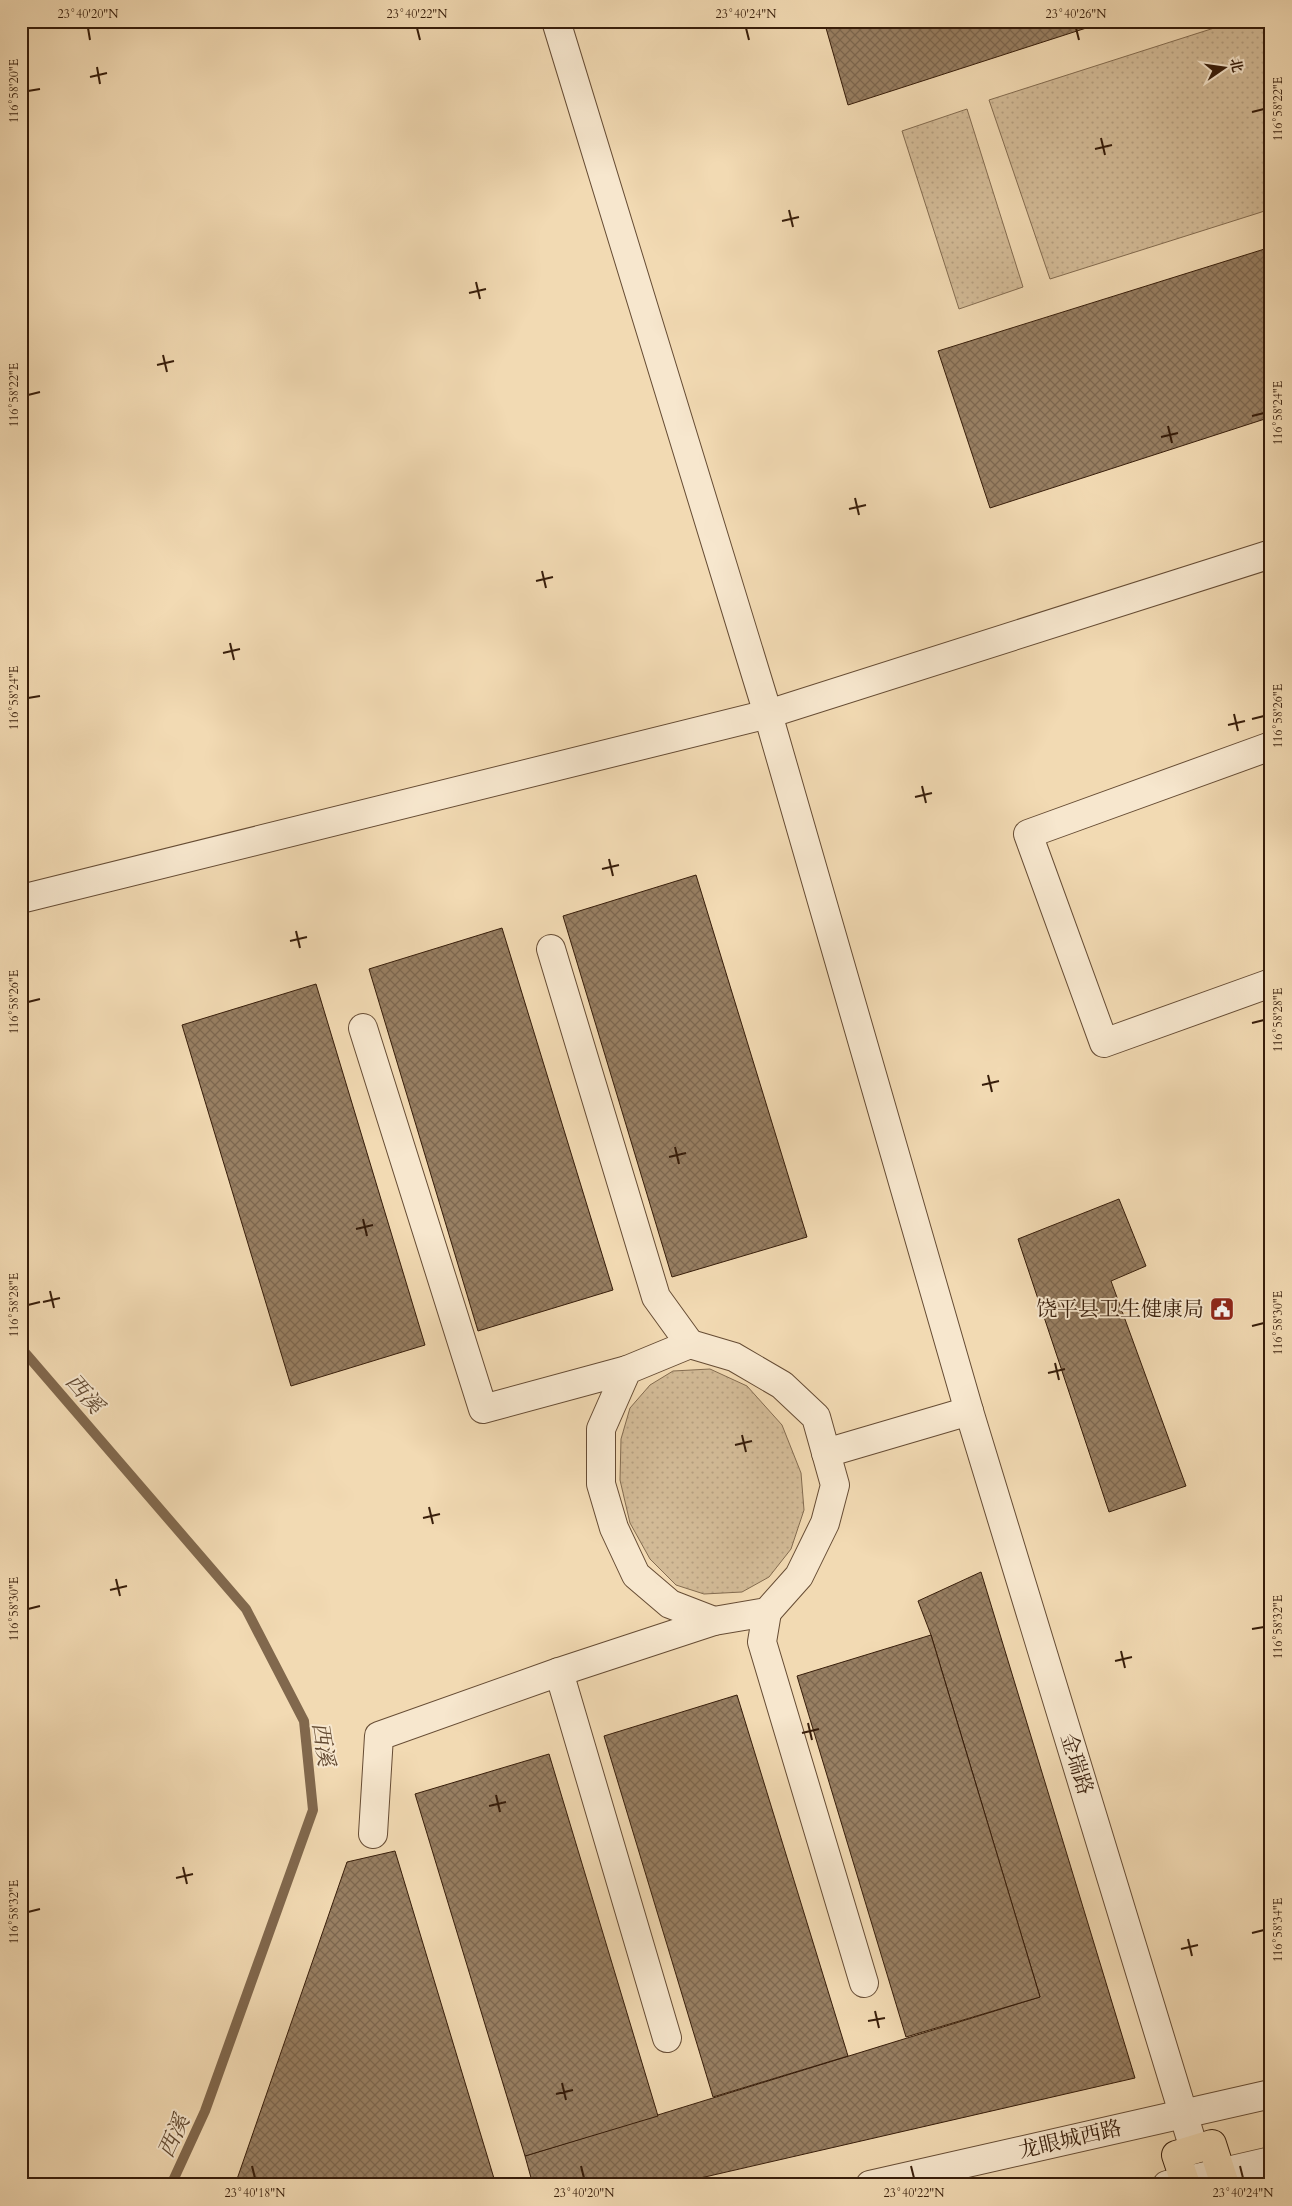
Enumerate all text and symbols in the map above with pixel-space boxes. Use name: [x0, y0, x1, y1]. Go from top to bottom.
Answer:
text: 23°40'20"N: [58, 6, 119, 22]
text: 23°40'22"N: [387, 6, 448, 22]
text: 23°40'24"N: [716, 6, 777, 22]
text: 23°40'26"N: [1046, 6, 1107, 22]
north arrow: [1200, 42, 1250, 92]
text: 北: [1225, 56, 1247, 74]
text: 116°58'20"E: [6, 59, 22, 123]
text: 116°58'22"E: [1270, 77, 1286, 141]
text: 116°58'22"E: [6, 363, 22, 427]
text: 116°58'24"E: [1270, 381, 1286, 445]
text: 116°58'24"E: [6, 666, 22, 730]
text: 116°58'26"E: [1270, 684, 1286, 748]
text: 116°58'26"E: [6, 970, 22, 1034]
text: 116°58'28"E: [1270, 988, 1286, 1052]
text: 116°58'28"E: [6, 1273, 22, 1337]
text: 116°58'30"E: [1270, 1291, 1286, 1355]
place label: 饶平县卫生健康局: [1036, 1295, 1204, 1324]
public building icon: 饶平县卫生健康局: [1209, 1296, 1235, 1322]
water label: 西溪: [58, 1367, 111, 1422]
text: 116°58'30"E: [6, 1577, 22, 1641]
text: 116°58'32"E: [1270, 1595, 1286, 1659]
water label: 西溪: [305, 1720, 342, 1770]
street label: 金瑞路: [1053, 1730, 1100, 1799]
text: 116°58'32"E: [6, 1880, 22, 1944]
text: 116°58'34"E: [1270, 1898, 1286, 1962]
water label: 西溪: [151, 2108, 198, 2163]
street label: 龙眼城西路: [1016, 2114, 1125, 2165]
text: 23°40'18"N: [225, 2185, 286, 2201]
text: 23°40'20"N: [554, 2185, 615, 2201]
text: 23°40'22"N: [884, 2185, 945, 2201]
text: 23°40'24"N: [1213, 2185, 1274, 2201]

